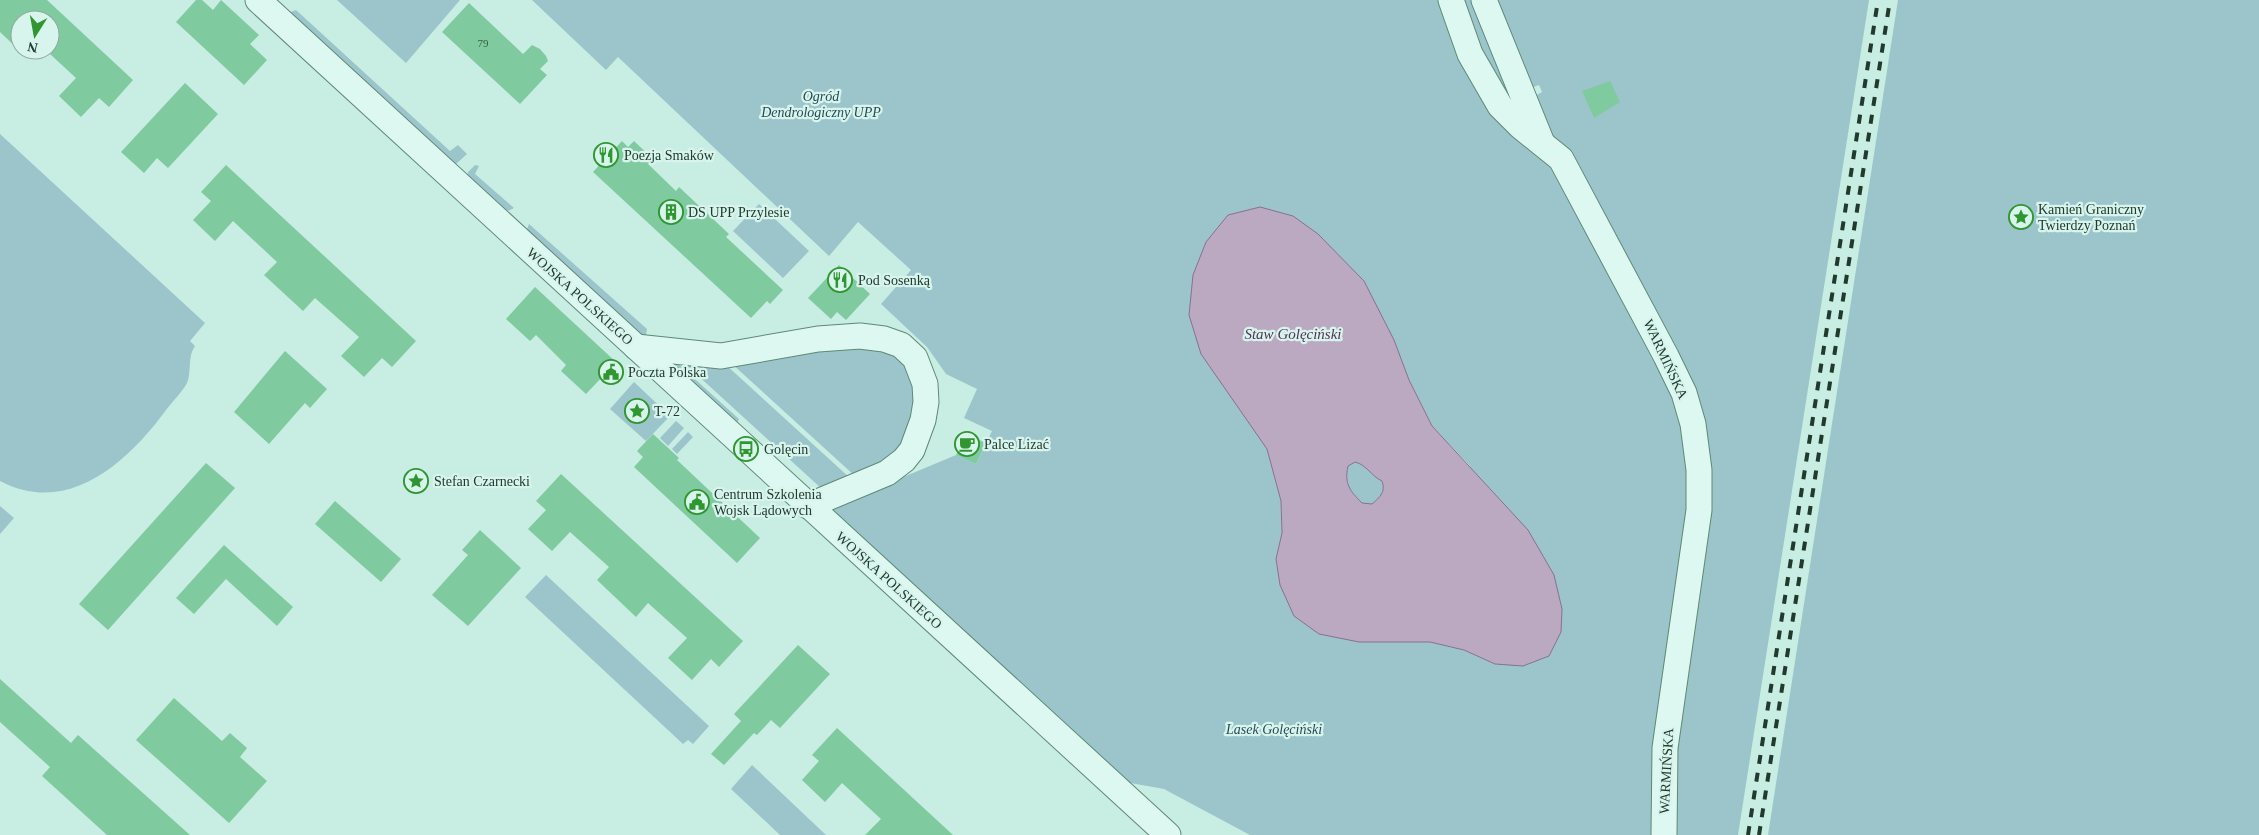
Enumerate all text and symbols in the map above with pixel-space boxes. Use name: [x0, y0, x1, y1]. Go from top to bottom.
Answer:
north arrow: [10, 10, 60, 60]
house number: 79: [478, 37, 489, 49]
text: N: [26, 39, 39, 56]
park label: Ogród Dendrologiczny UPP: [760, 89, 881, 120]
restaurant icon: Poezja Smaków: [593, 142, 619, 168]
place label: Poezja Smaków: [624, 148, 715, 163]
building icon: DS UPP Przylesie: [658, 199, 684, 225]
place label: Kamień Graniczny Twierdzy Poznań: [2038, 202, 2144, 233]
place icon: Kamień Graniczny Twierdzy Poznań: [2008, 204, 2034, 230]
place label: DS UPP Przylesie: [688, 205, 789, 220]
street label: WOJSKA POLSKIEGO: [524, 245, 636, 348]
restaurant icon: Pod Sosenką: [827, 267, 853, 293]
place label: Pod Sosenką: [858, 273, 931, 288]
street label: WARMIŃSKA: [1641, 316, 1692, 402]
water label: Staw Golęciński: [1244, 326, 1342, 342]
public building icon: Poczta Polska: [598, 359, 624, 385]
place label: Poczta Polska: [628, 365, 707, 380]
place icon: T-72: [624, 398, 650, 424]
place label: T-72: [654, 404, 680, 419]
cafe icon: Palce Lizać: [954, 431, 980, 457]
bus stop icon: Golęcin: [733, 436, 759, 462]
place label: Palce Lizać: [984, 437, 1049, 452]
place label: Golęcin: [764, 442, 808, 457]
place icon: Stefan Czarnecki: [403, 468, 429, 494]
place label: Stefan Czarnecki: [434, 474, 530, 489]
place label: Centrum Szkolenia Wojsk Lądowych: [714, 487, 822, 518]
public building icon: Centrum Szkolenia Wojsk Lądowych: [684, 489, 710, 515]
street label: WOJSKA POLSKIEGO: [833, 529, 945, 632]
park label: Lasek Golęciński: [1225, 722, 1322, 737]
street label: WARMIŃSKA: [1656, 727, 1676, 815]

